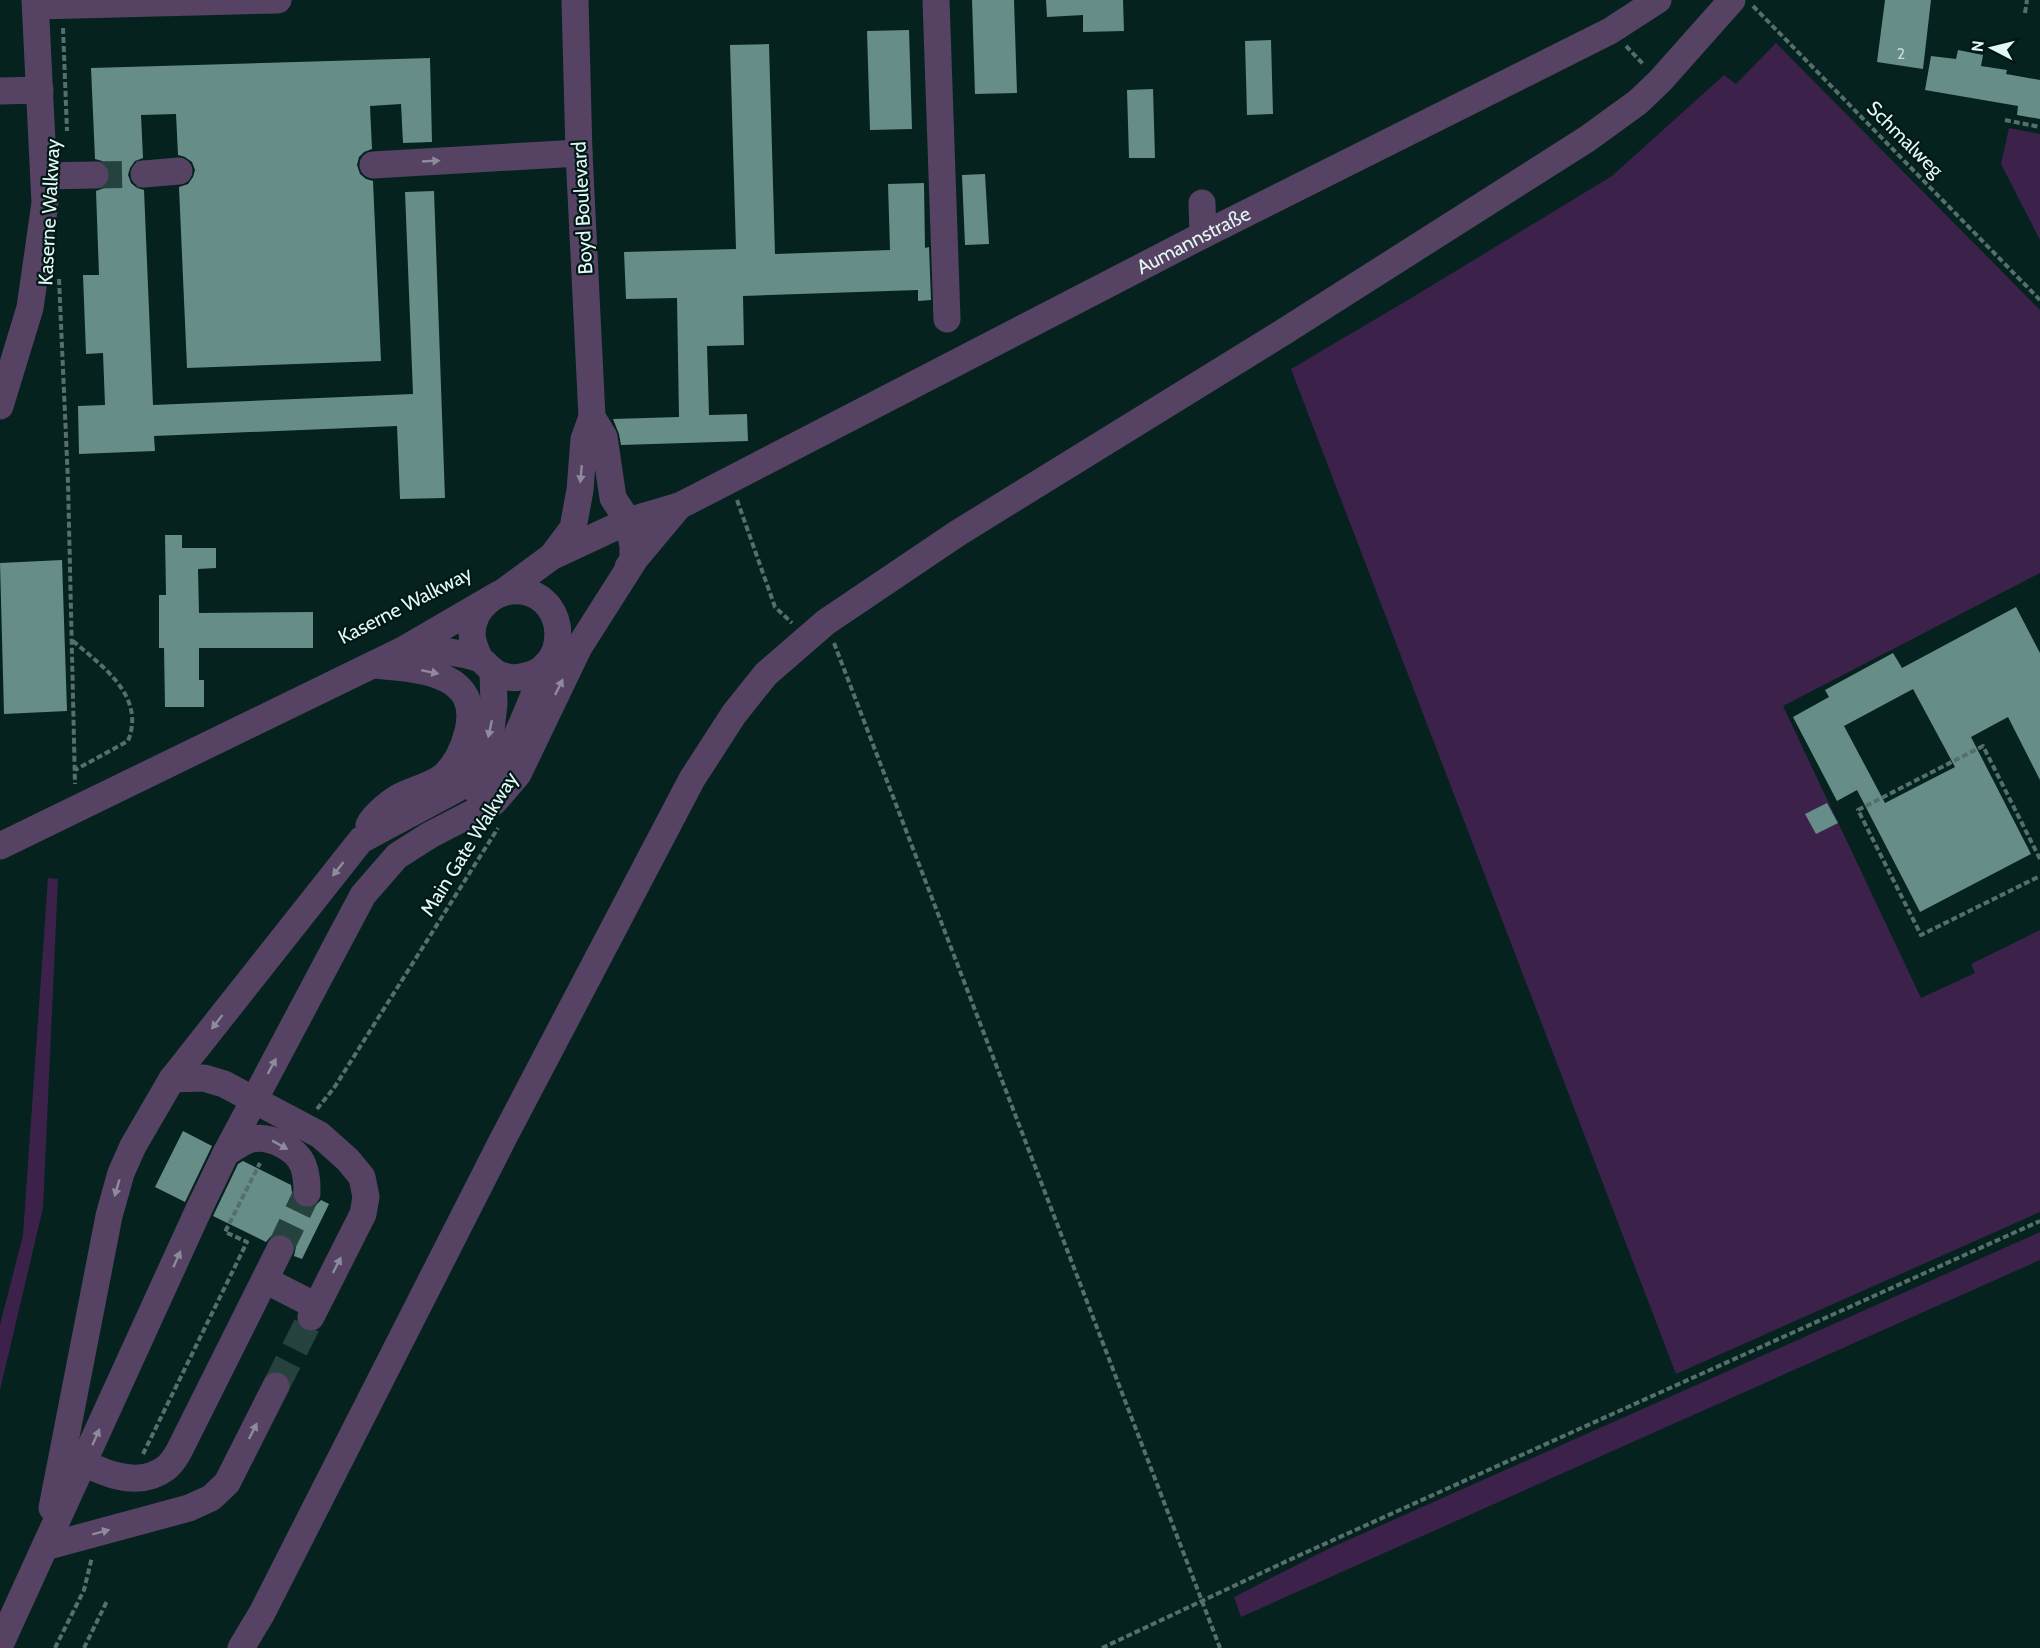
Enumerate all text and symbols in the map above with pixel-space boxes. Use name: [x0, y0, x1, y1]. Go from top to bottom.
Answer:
north arrow: [1962, 18, 2022, 78]
text: N: [1967, 39, 1988, 53]
house number: 2: [1897, 44, 1905, 63]
street label: Schmalweg: [1862, 96, 1949, 183]
street label: Kaserne Walkway: [33, 138, 65, 286]
street label: Boyd Boulevard: [567, 141, 597, 275]
one-way arrow: [422, 157, 441, 166]
street label: Aumannstraße: [1132, 201, 1254, 279]
one-way arrow: [577, 464, 586, 483]
street label: Kaserne Walkway: [334, 561, 476, 649]
one-way arrow: [421, 668, 440, 677]
one-way arrow: [555, 678, 564, 695]
one-way arrow: [485, 720, 495, 738]
street label: Main Gate Walkway: [415, 768, 523, 920]
one-way arrow: [332, 860, 344, 876]
one-way arrow: [211, 1014, 224, 1030]
one-way arrow: [267, 1057, 277, 1074]
one-way arrow: [272, 1140, 289, 1150]
one-way arrow: [112, 1179, 121, 1197]
one-way arrow: [172, 1251, 181, 1268]
one-way arrow: [332, 1256, 342, 1273]
one-way arrow: [248, 1423, 258, 1440]
one-way arrow: [92, 1428, 102, 1446]
one-way arrow: [92, 1526, 110, 1536]

